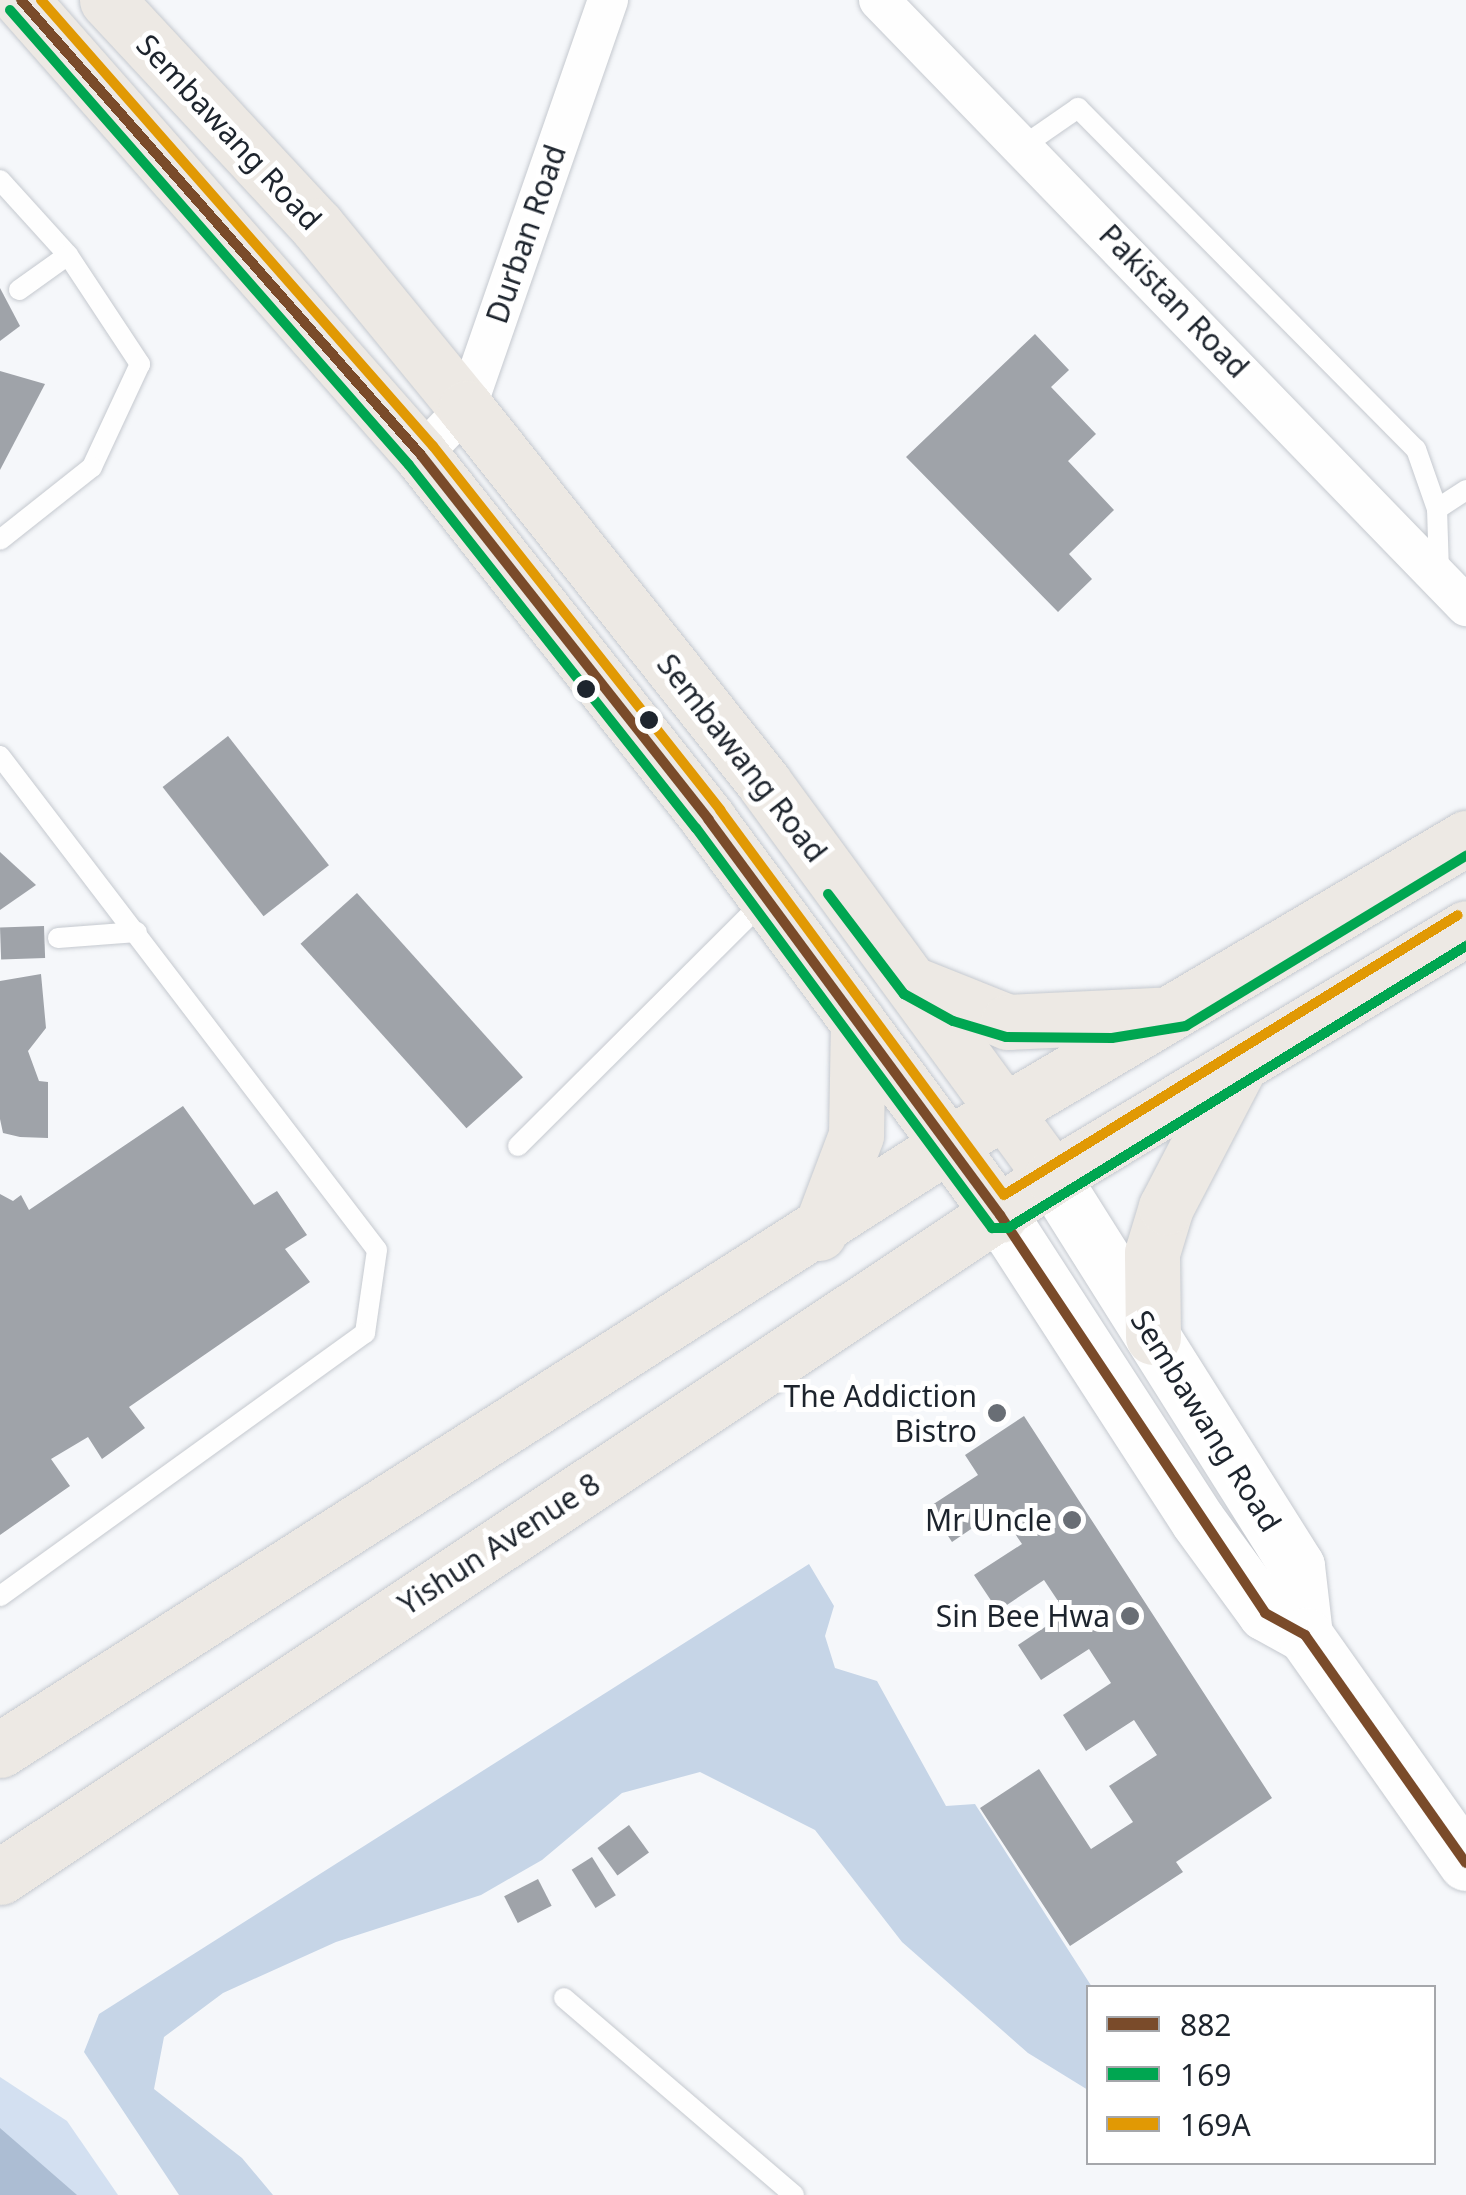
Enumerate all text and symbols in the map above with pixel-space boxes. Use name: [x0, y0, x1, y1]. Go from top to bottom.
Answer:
street label: Sembawang Road: [129, 27, 329, 237]
street label: Durban Road: [479, 140, 573, 328]
street label: Pakistan Road: [1092, 217, 1256, 385]
street label: Sembawang Road: [650, 647, 834, 869]
unlabelled marker: [576, 679, 596, 699]
unlabelled marker: [639, 710, 659, 730]
street label: Sembawang Road: [1123, 1304, 1289, 1538]
place label: The Addiction Bistro: [784, 1378, 977, 1448]
marker: The Addiction Bistro: [986, 1402, 1008, 1424]
street label: Yishun Avenue 8: [392, 1466, 606, 1622]
place label: Mr Uncle: [925, 1502, 1052, 1538]
marker: Mr Uncle: [1061, 1509, 1083, 1531]
place label: Sin Bee Hwa: [936, 1598, 1110, 1634]
marker: Sin Bee Hwa: [1119, 1605, 1141, 1627]
legend: [1086, 1985, 1436, 2165]
text: 882: [1180, 2004, 1231, 2045]
text: 169: [1180, 2054, 1231, 2095]
text: 169A: [1180, 2104, 1251, 2145]

